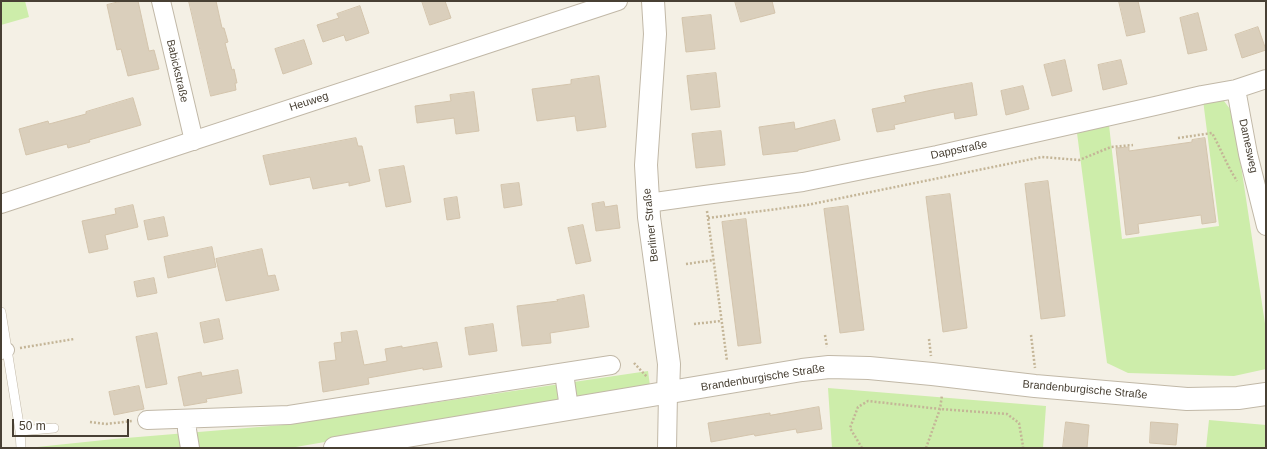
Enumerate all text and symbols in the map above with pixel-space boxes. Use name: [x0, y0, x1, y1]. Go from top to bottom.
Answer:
street label: Babickstraße: [163, 38, 191, 104]
street label: Heuweg: [288, 89, 330, 115]
street label: Damesweg: [1236, 118, 1260, 174]
street label: Dappstraße: [930, 138, 988, 162]
street label: Berliner Straße: [641, 188, 661, 262]
street label: Brandenburgische Straße: [700, 362, 826, 394]
street label: Brandenburgische Straße: [1022, 378, 1148, 402]
scale bar: [14, 411, 131, 437]
text: 50 m: [19, 419, 46, 433]

